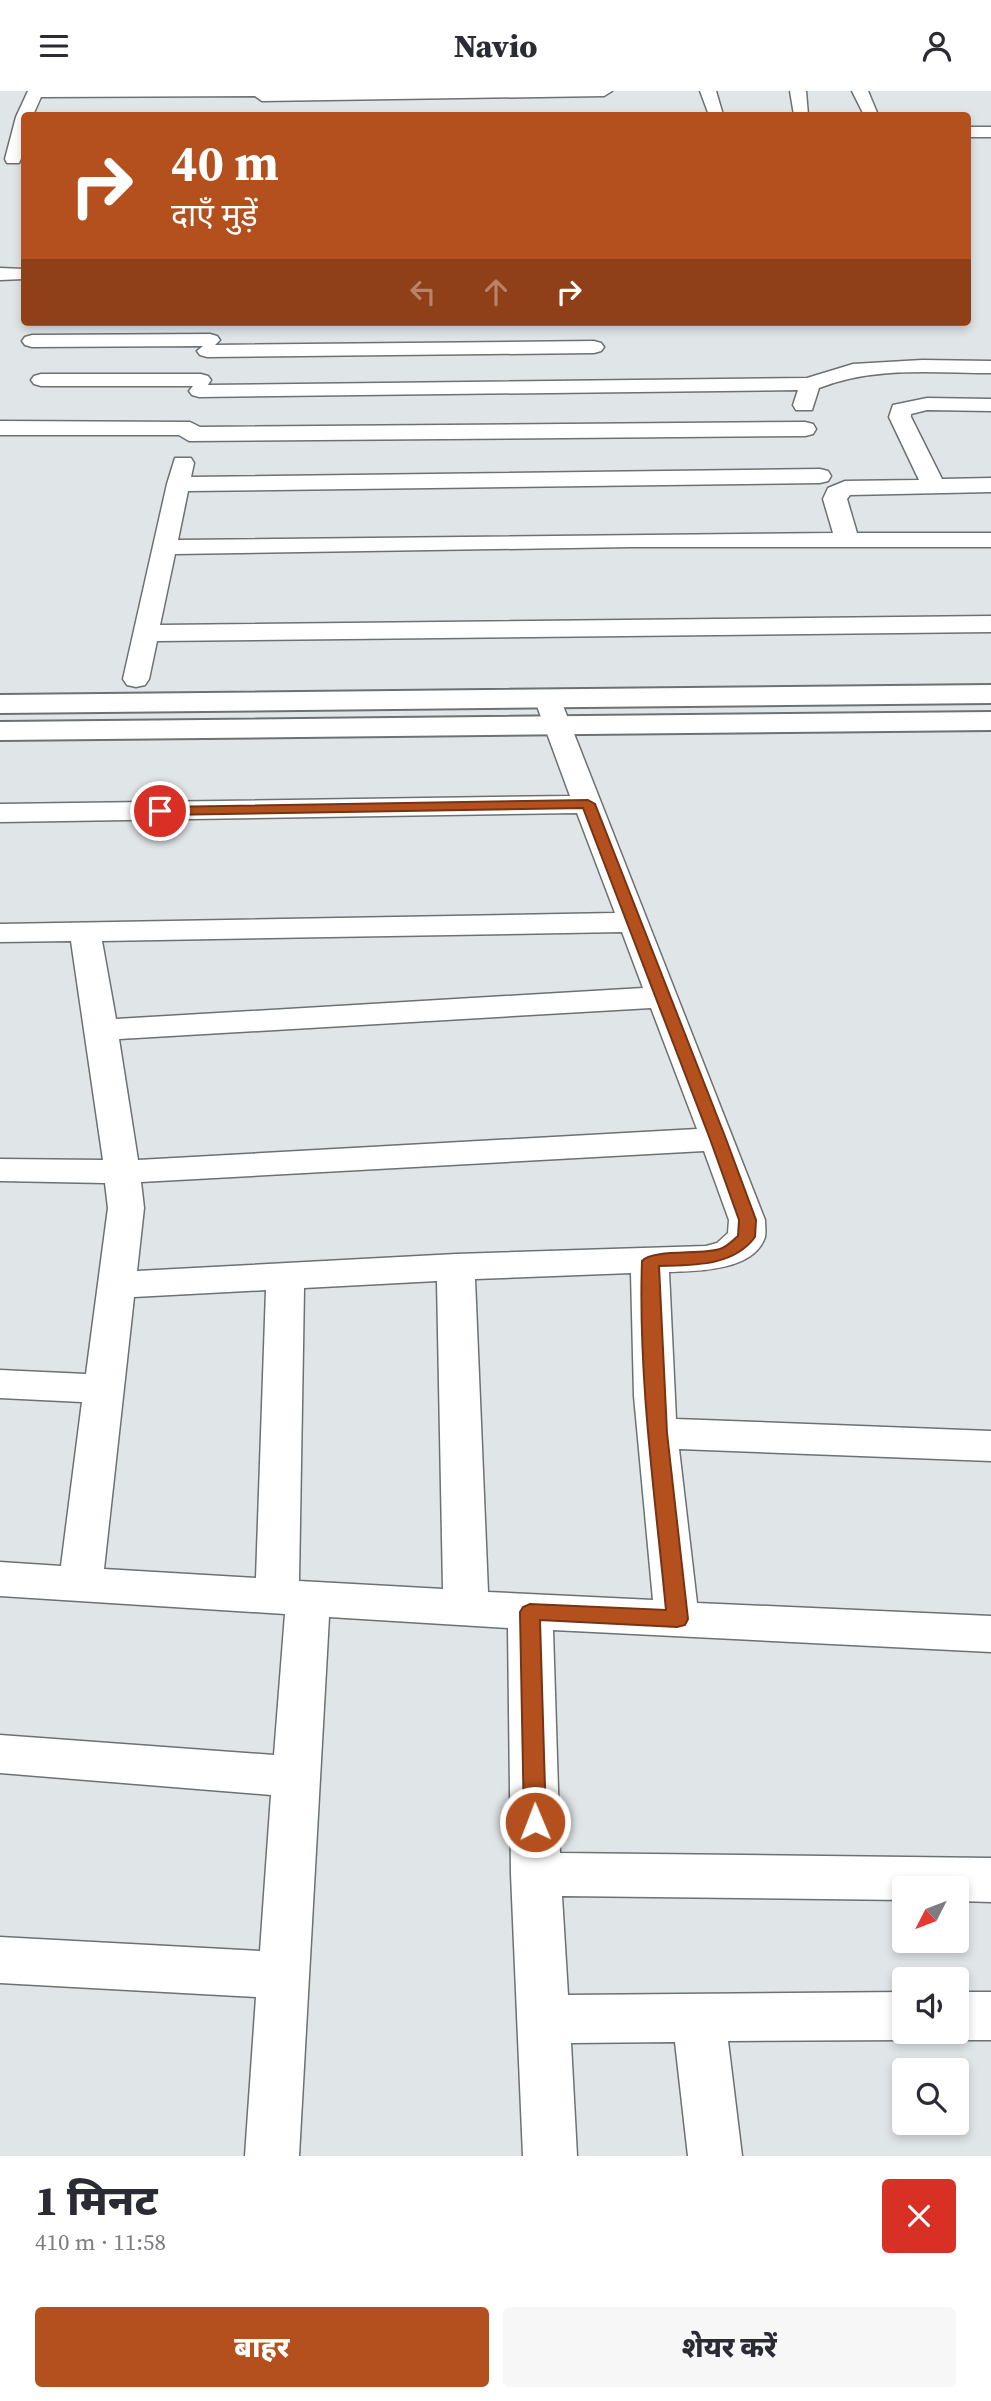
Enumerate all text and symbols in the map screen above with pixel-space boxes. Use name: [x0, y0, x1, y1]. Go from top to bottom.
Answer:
text: Navio: [454, 24, 537, 68]
icon: menu: [35, 27, 73, 65]
icon: person: [918, 27, 956, 65]
text: 40 m: [171, 129, 279, 196]
icon: right: [56, 140, 147, 231]
text: दाएँ मुड़ें: [171, 193, 258, 237]
icon: left: [404, 273, 442, 311]
icon: ahead: [477, 273, 515, 311]
icon: right: [550, 273, 588, 311]
pin: [130, 781, 190, 841]
icon: arrive: [141, 792, 179, 830]
position arrow: [498, 1785, 572, 1859]
north arrow: [892, 1876, 970, 1953]
map controls: [892, 1876, 969, 2135]
button: sound: [892, 1967, 969, 2044]
button: search: [892, 2058, 969, 2135]
text: 1 मिनट: [35, 2171, 157, 2229]
button: close: [882, 2179, 956, 2253]
text: 410 m · 11:58: [35, 2226, 166, 2258]
button: बाहर: [35, 2307, 489, 2387]
button: शेयर करें: [503, 2307, 956, 2387]

